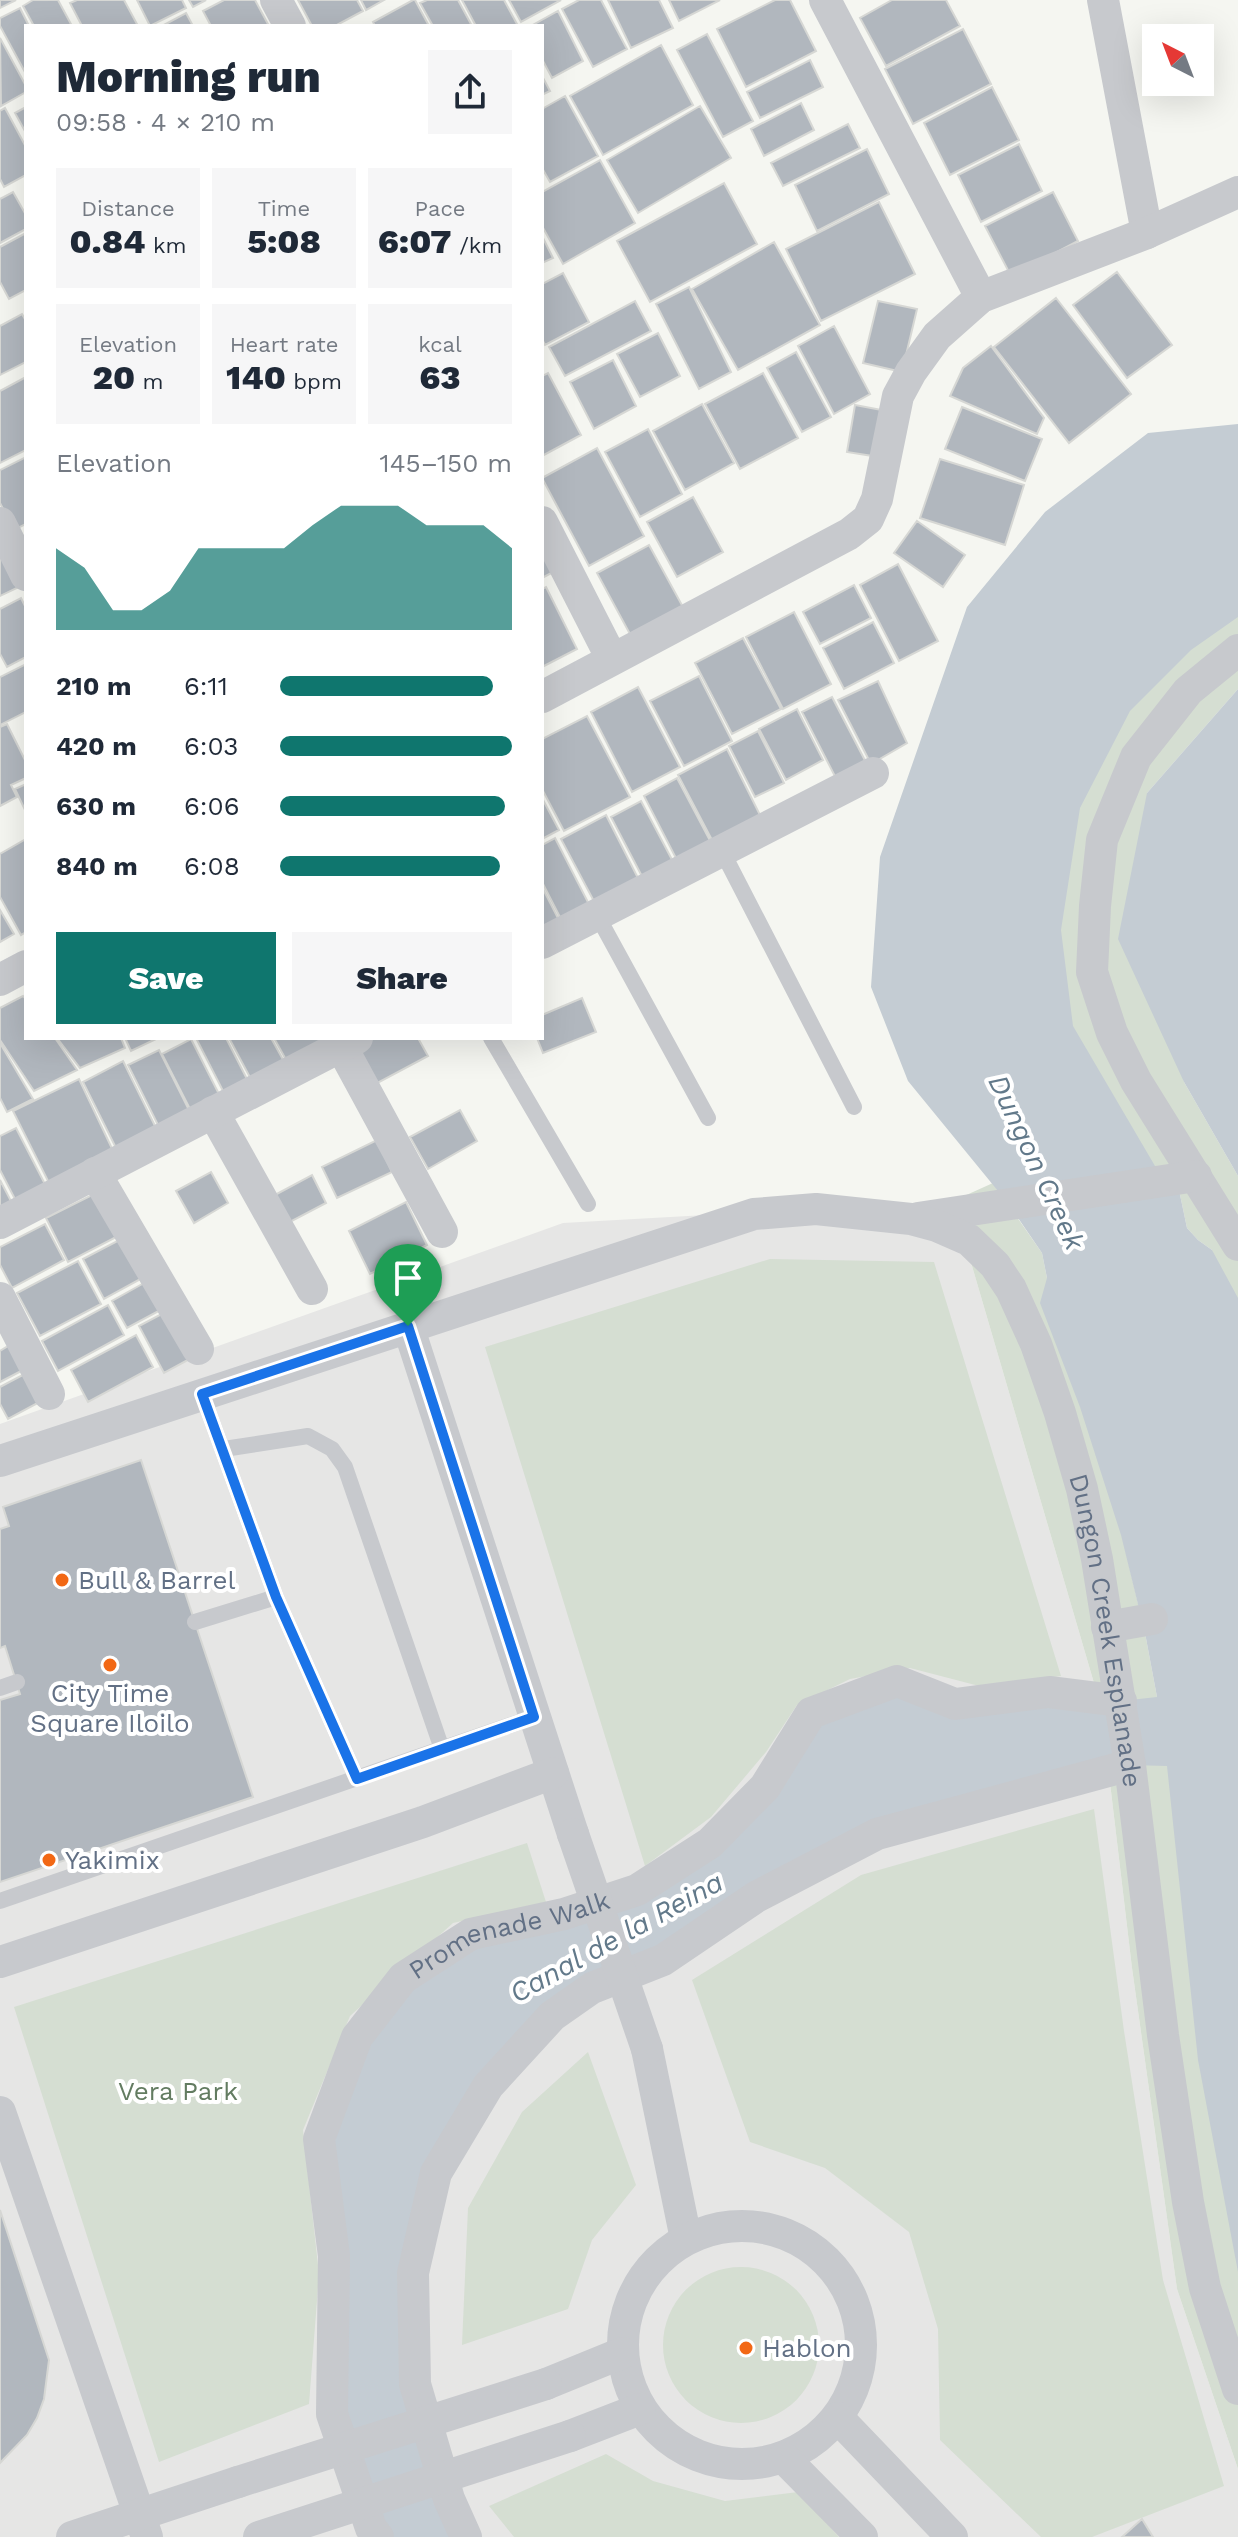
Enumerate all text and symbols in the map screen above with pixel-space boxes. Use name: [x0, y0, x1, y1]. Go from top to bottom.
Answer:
north arrow: [1142, 24, 1214, 96]
map controls: [1142, 24, 1214, 96]
button: share: [428, 50, 512, 134]
text: Morning run: [56, 51, 321, 103]
text: 09:58 · 4 × 210 m: [56, 107, 275, 137]
text: Distance: [81, 196, 175, 221]
text: Time: [258, 196, 310, 221]
text: Pace: [415, 196, 465, 221]
text: 0.84: [70, 221, 146, 261]
text: 5:08: [247, 221, 321, 261]
text: 6:07: [378, 221, 452, 261]
text: km: [146, 233, 186, 258]
text: /km: [452, 233, 502, 258]
text: Elevation: [79, 332, 177, 357]
text: Heart rate: [230, 332, 338, 357]
text: kcal: [418, 332, 462, 357]
text: 20: [92, 357, 135, 397]
text: 140: [226, 357, 286, 397]
text: 63: [419, 357, 461, 397]
text: m: [135, 369, 164, 394]
text: bpm: [286, 369, 342, 394]
text: Elevation: [56, 448, 172, 478]
text: 145–150 m: [380, 448, 512, 478]
text: 210 m: [56, 671, 131, 701]
text: 6:11: [184, 671, 228, 701]
text: 420 m: [56, 731, 137, 761]
text: 6:03: [184, 731, 238, 761]
text: 630 m: [56, 791, 136, 821]
text: 6:06: [184, 791, 239, 821]
text: 840 m: [56, 851, 138, 881]
text: 6:08: [184, 851, 240, 881]
button: Save: [56, 932, 276, 1024]
button: Share: [292, 932, 512, 1024]
water label: Dungon Creek: [981, 1069, 1092, 1256]
pin: [374, 1244, 442, 1326]
icon: arrive: [386, 1256, 430, 1300]
street label: Dungon Creek Esplanade: [1063, 1470, 1148, 1789]
place label: Bull & Barrel: [78, 1565, 235, 1595]
marker: Bull & Barrel: [53, 1571, 71, 1589]
marker: City Time Square Iloilo: [101, 1656, 119, 1674]
place label: City Time Square Iloilo: [30, 1678, 190, 1738]
place label: Yakimix: [65, 1845, 160, 1875]
marker: Yakimix: [40, 1851, 58, 1869]
water label: Canal de la Reina: [504, 1865, 729, 2010]
street label: Promenade Walk: [403, 1885, 614, 1985]
park label: Vera Park: [118, 2076, 238, 2106]
place label: Hablon: [762, 2333, 852, 2363]
marker: Hablon: [737, 2339, 755, 2357]

